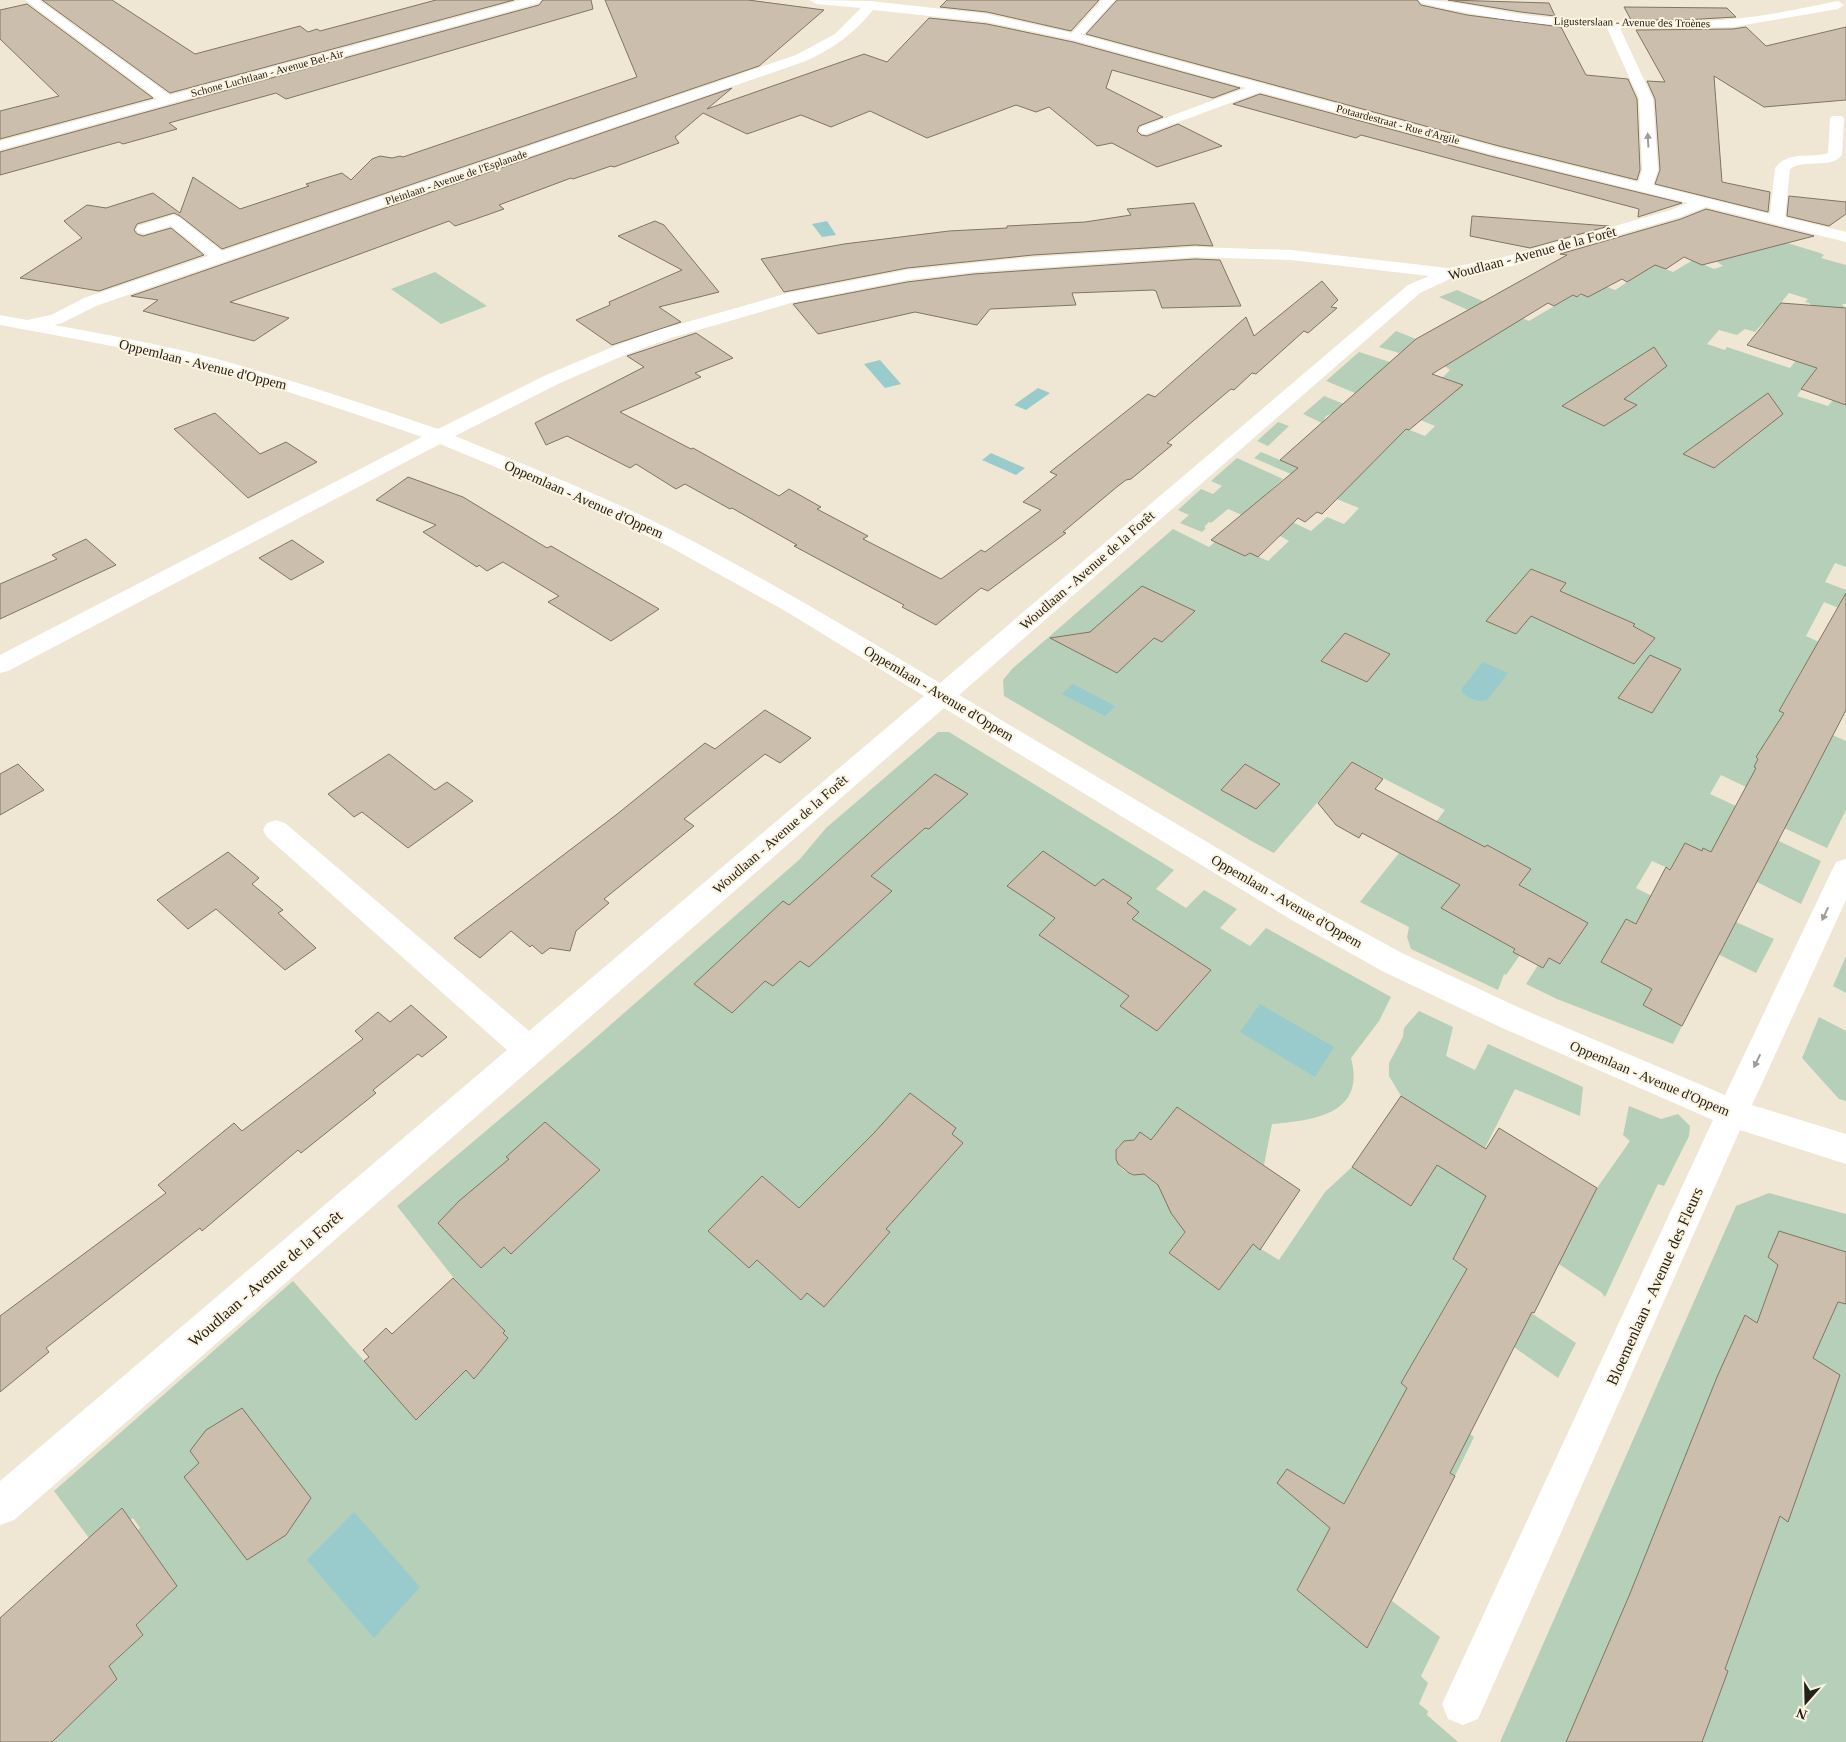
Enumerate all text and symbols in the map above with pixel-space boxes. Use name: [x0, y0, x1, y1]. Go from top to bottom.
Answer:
street label: Ligusterslaan - Avenue des Troènes: [1554, 15, 1710, 29]
street label: Schone Luchtlaan - Avenue Bel-Air: [189, 47, 345, 99]
street label: Potaardestraat - Rue d'Argile: [1335, 102, 1461, 146]
one-way arrow: [1644, 132, 1652, 148]
street label: Pleinlaan - Avenue de l'Esplanade: [384, 147, 529, 207]
street label: Woudlaan - Avenue de la Forêt: [1447, 224, 1618, 283]
street label: Oppemlaan - Avenue d'Oppem: [118, 336, 288, 393]
street label: Oppemlaan - Avenue d'Oppem: [502, 458, 666, 541]
street label: Woudlaan - Avenue de la Forêt: [1017, 508, 1158, 633]
street label: Oppemlaan - Avenue d'Oppem: [861, 643, 1016, 744]
street label: Woudlaan - Avenue de la Forêt: [710, 772, 851, 897]
street label: Oppemlaan - Avenue d'Oppem: [1208, 852, 1365, 951]
one-way arrow: [1821, 907, 1829, 921]
street label: Oppemlaan - Avenue d'Oppem: [1568, 1038, 1732, 1119]
one-way arrow: [1752, 1054, 1760, 1068]
street label: Bloemenlaan - Avenue des Fleurs: [1603, 1185, 1706, 1388]
street label: Woudlaan - Avenue de la Forêt: [185, 1207, 346, 1350]
north arrow: [1781, 1677, 1831, 1727]
text: N: [1794, 1705, 1809, 1723]

